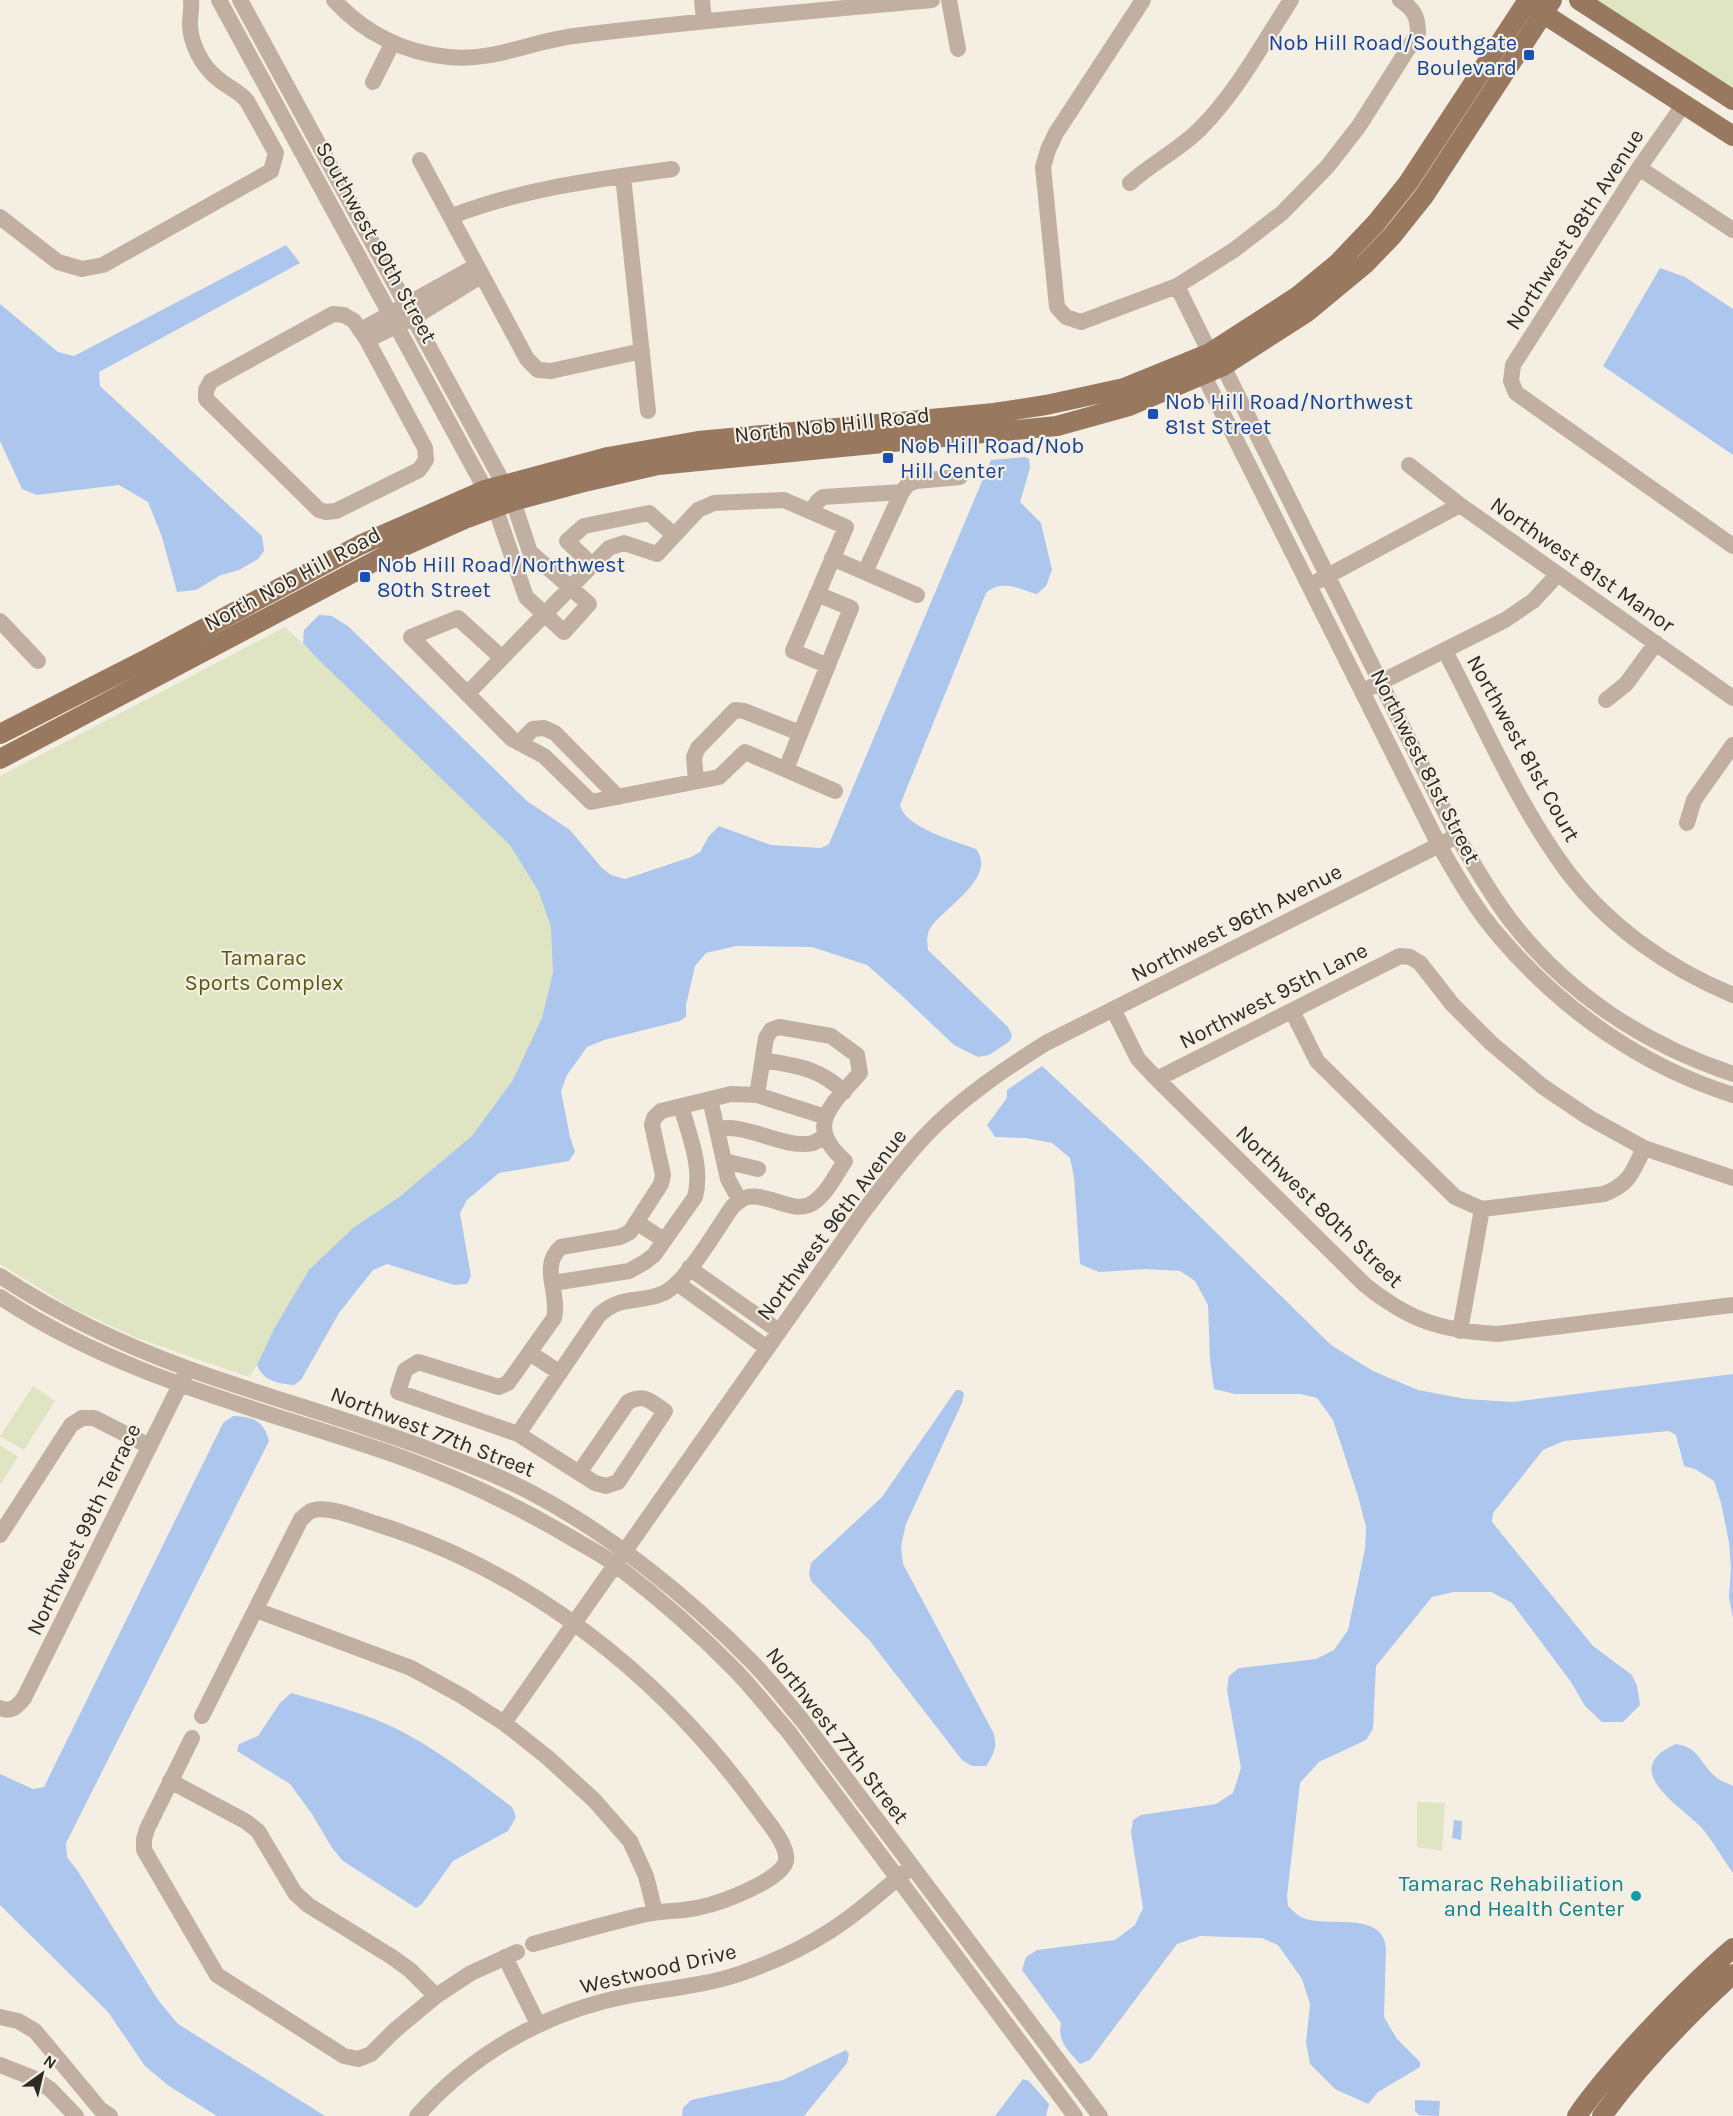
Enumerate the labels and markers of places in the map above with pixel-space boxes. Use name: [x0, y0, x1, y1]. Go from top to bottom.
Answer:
place label: Nob Hill Road/Southgate Boulevard: [1268, 30, 1517, 81]
marker: Nob Hill Road/Southgate Boulevard: [1522, 48, 1536, 62]
place label: Nob Hill Road/Northwest 81st Street: [1165, 389, 1413, 440]
marker: Nob Hill Road/Northwest 81st Street: [1146, 407, 1160, 421]
place label: Nob Hill Road/Nob Hill Center: [900, 433, 1084, 484]
marker: Nob Hill Road/Nob Hill Center: [881, 451, 895, 465]
place label: Nob Hill Road/Northwest 80th Street: [377, 552, 625, 603]
marker: Nob Hill Road/Northwest 80th Street: [358, 570, 372, 584]
place label: Tamarac Rehabiliation and Health Center: [1399, 1871, 1624, 1922]
marker: Tamarac Rehabiliation and Health Center: [1629, 1889, 1643, 1903]

